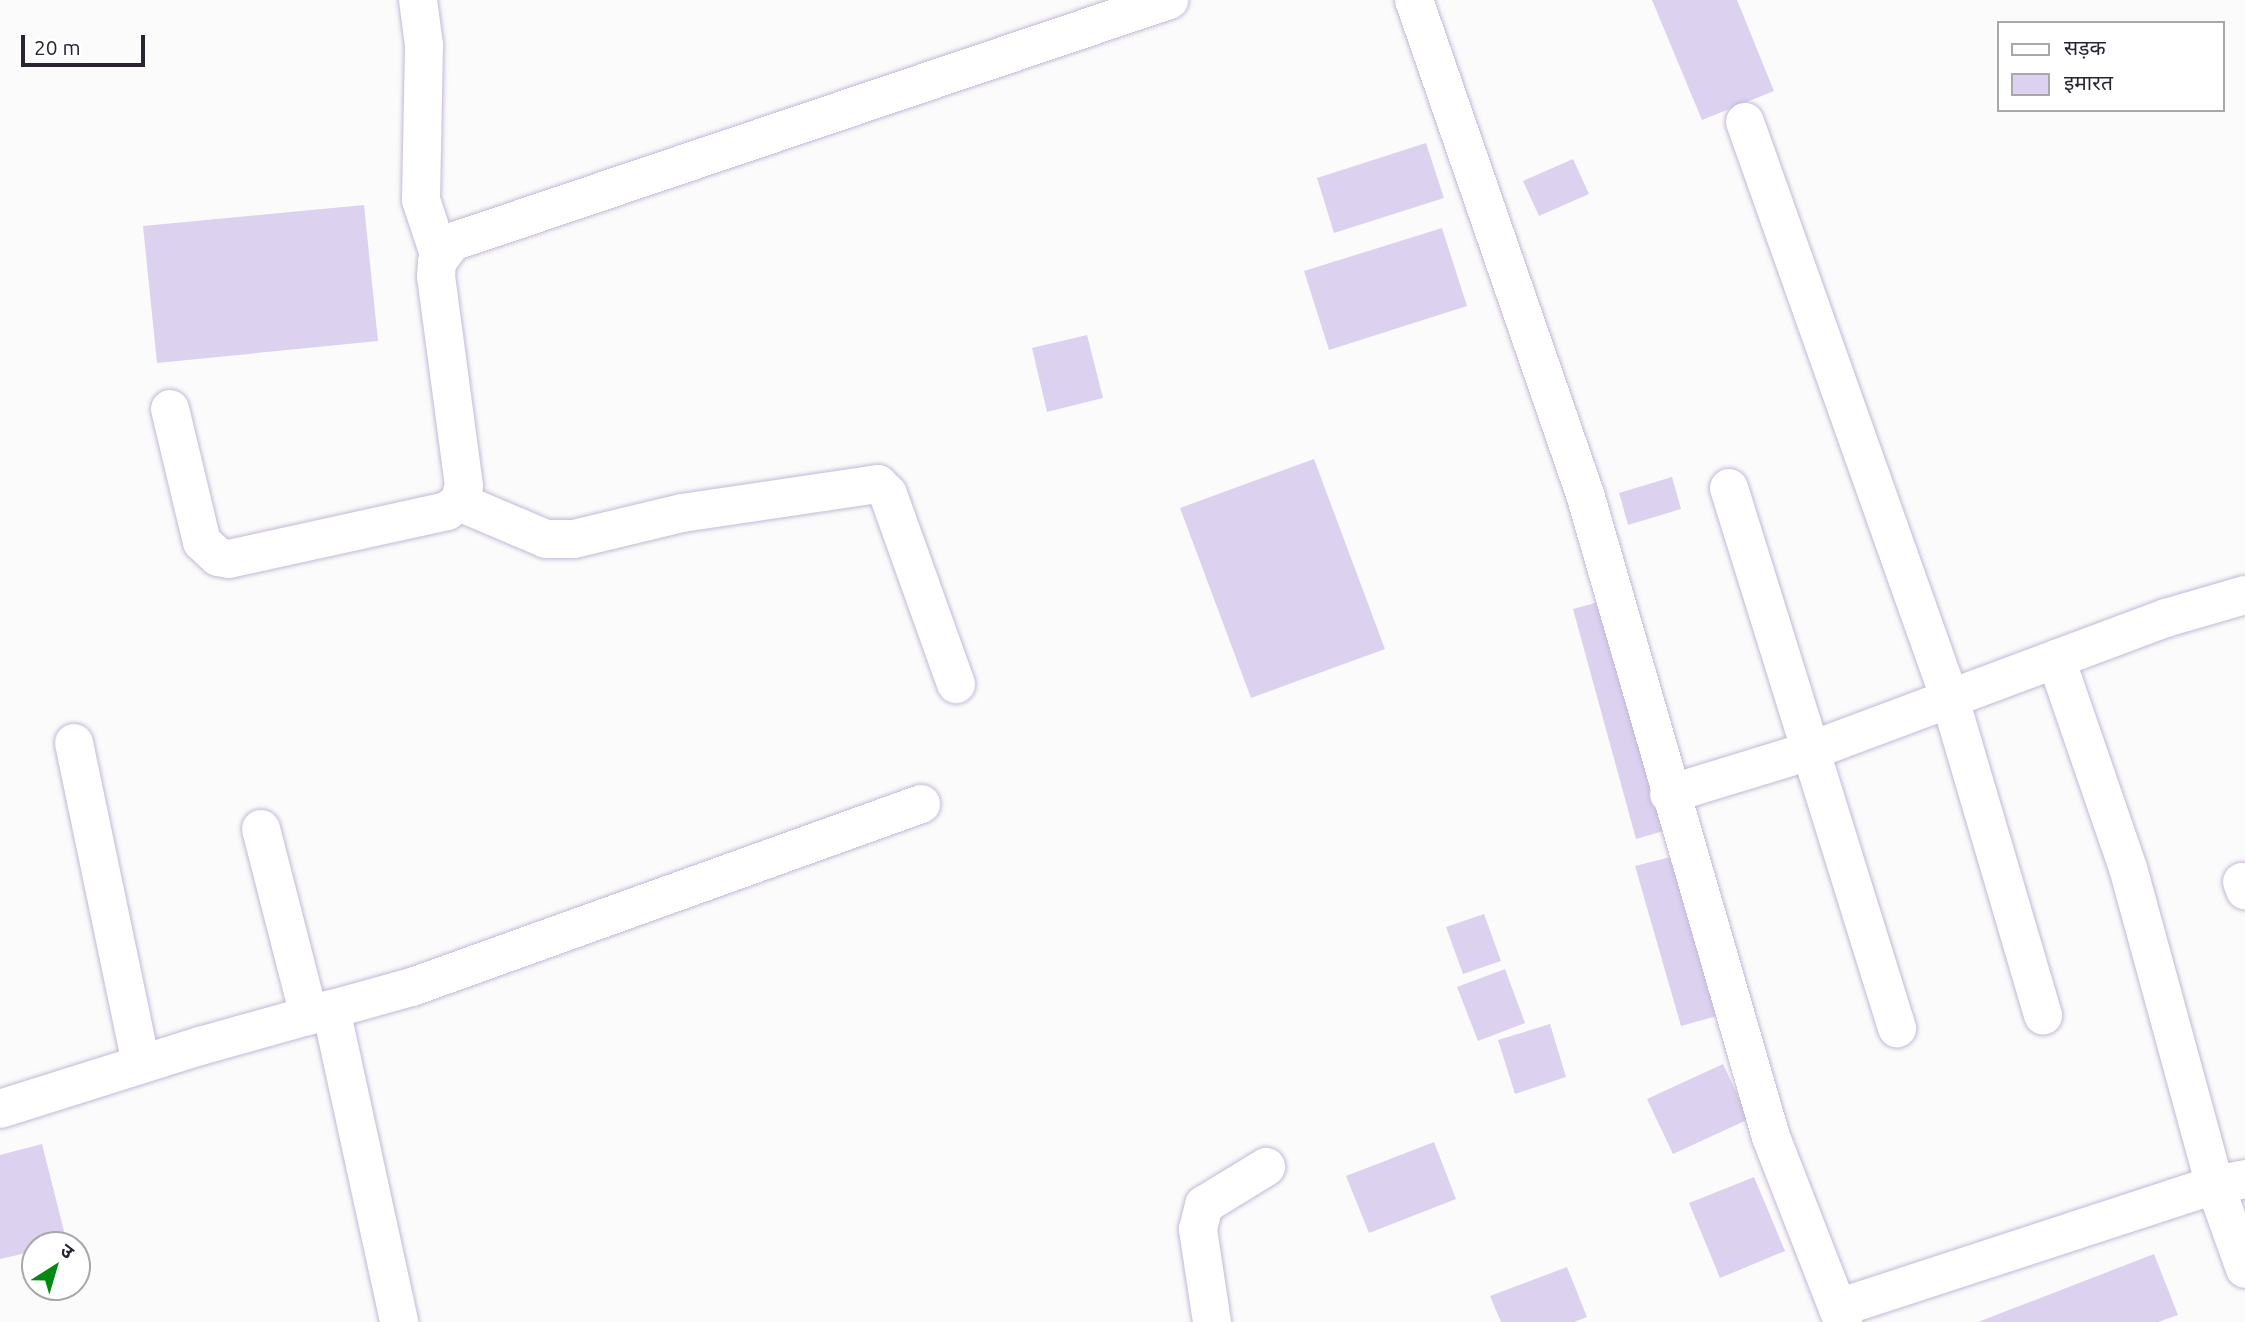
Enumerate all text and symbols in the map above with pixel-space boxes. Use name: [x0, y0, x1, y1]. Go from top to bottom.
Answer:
scale bar: [24, 21, 149, 65]
legend: [1996, 21, 2224, 112]
text: 20 m: [34, 35, 81, 59]
text: सड़क: [2064, 35, 2106, 59]
text: इमारत: [2064, 70, 2113, 94]
north arrow: [21, 1231, 91, 1301]
text: उ: [56, 1239, 78, 1263]

